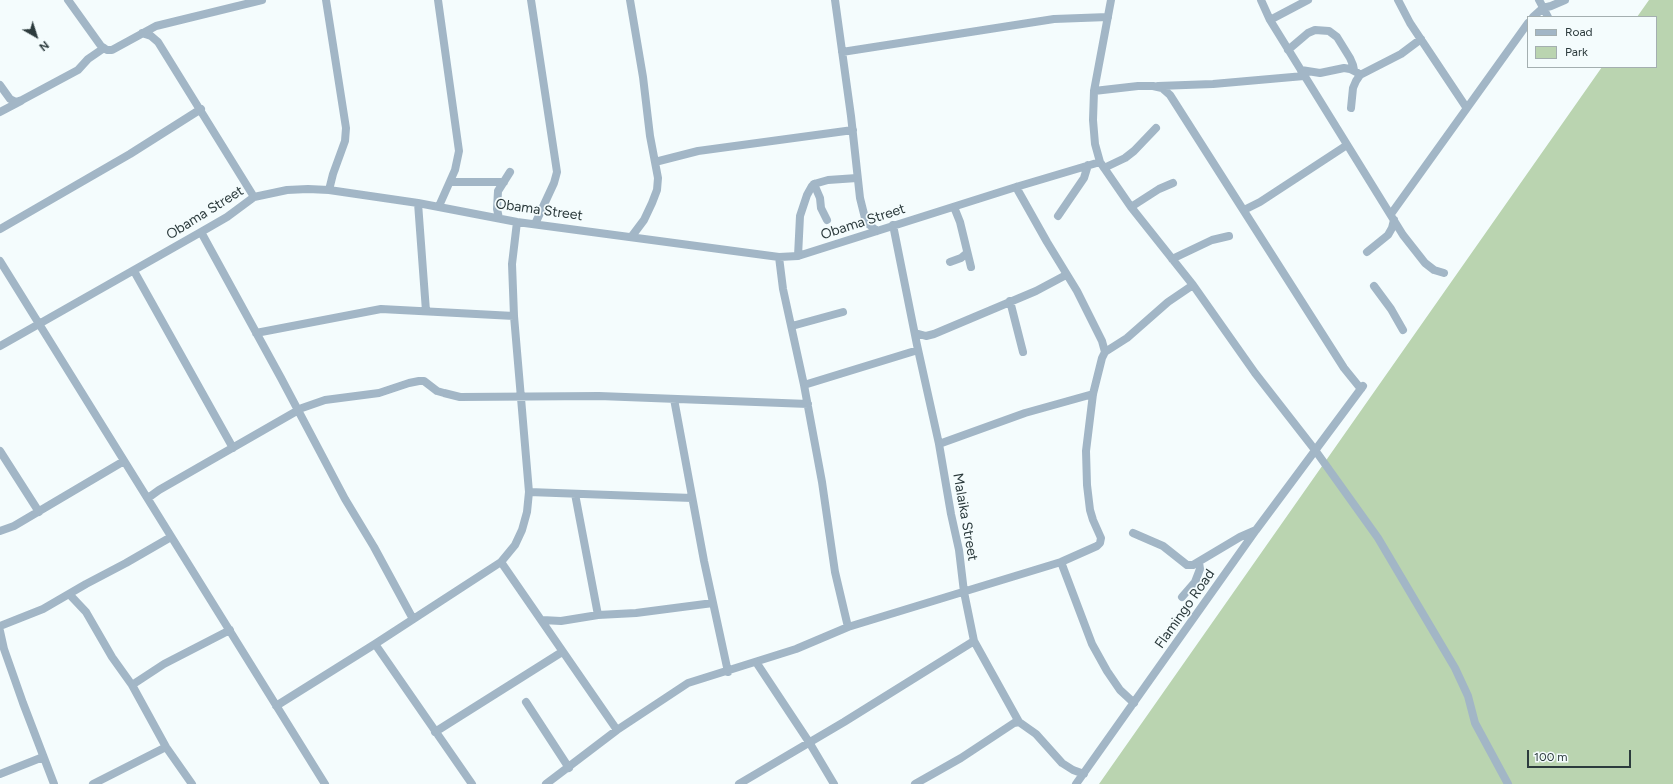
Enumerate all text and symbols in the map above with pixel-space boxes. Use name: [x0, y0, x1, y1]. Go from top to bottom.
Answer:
north arrow: [16, 16, 56, 56]
legend: [1527, 16, 1657, 68]
text: Road: [1565, 25, 1593, 39]
text: N: [36, 38, 51, 53]
text: Park: [1565, 45, 1588, 59]
street label: Obama Street: [163, 183, 247, 243]
street label: Obama Street: [494, 196, 584, 224]
street label: Obama Street: [819, 200, 907, 244]
street label: Malaika Street: [949, 472, 981, 562]
street label: Flamingo Road: [1151, 566, 1219, 652]
scale bar: [1529, 742, 1633, 768]
text: 100 m: [1534, 750, 1568, 764]

